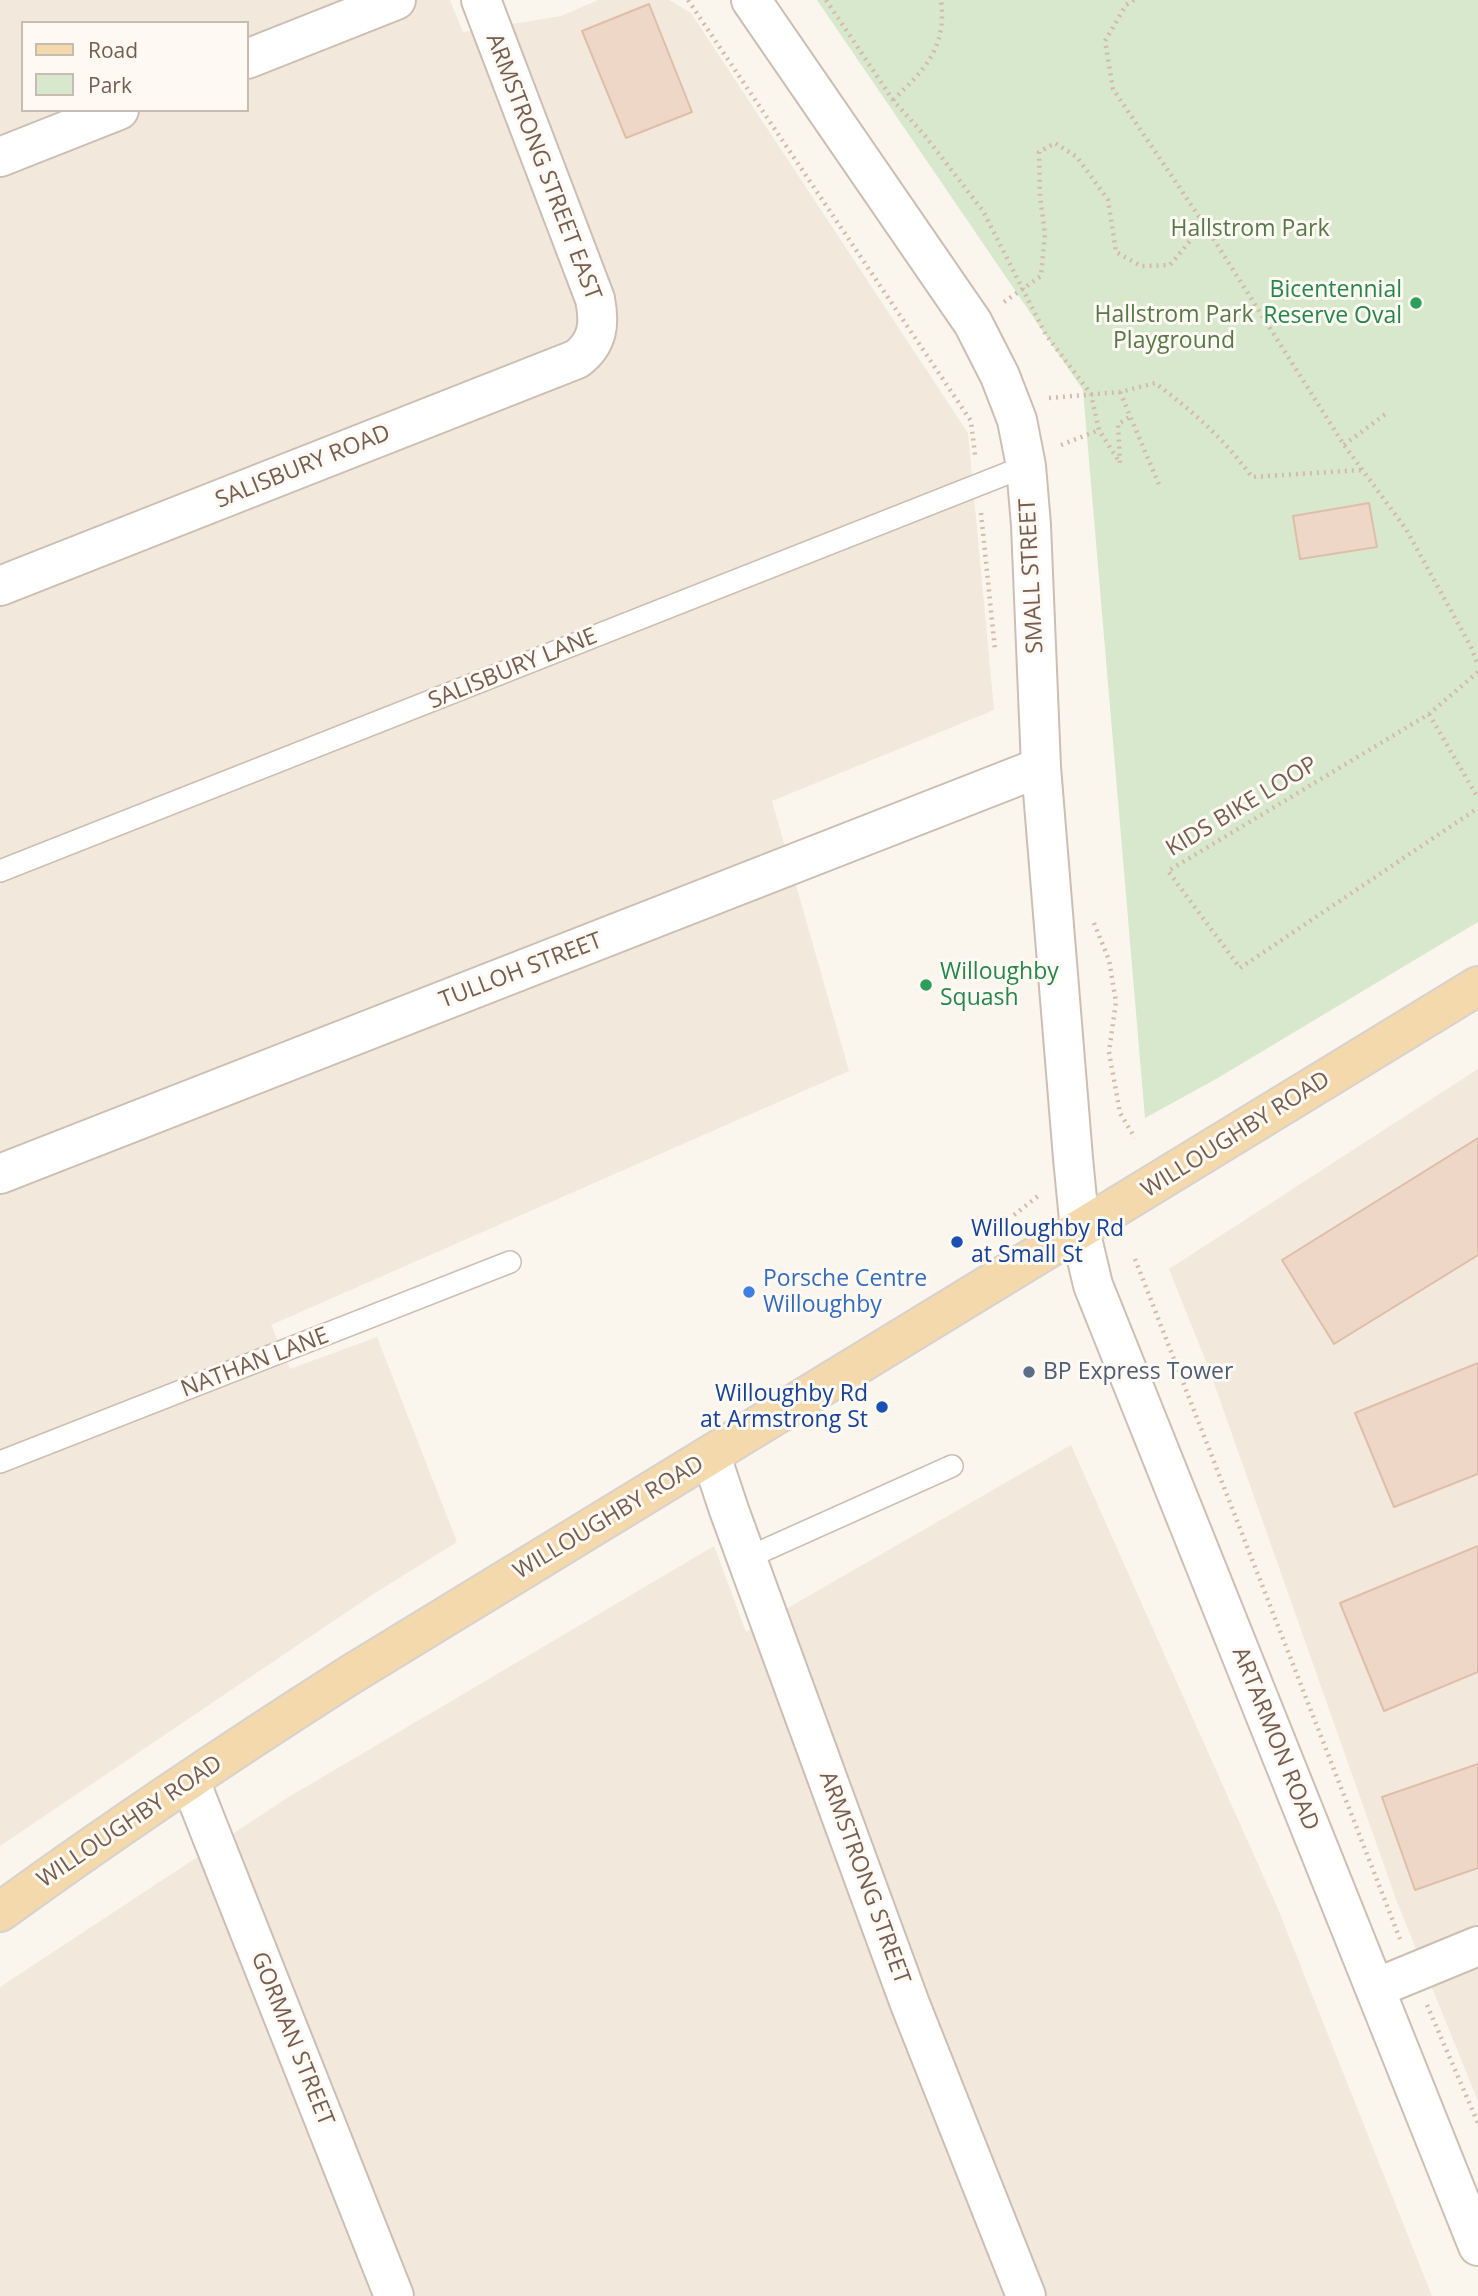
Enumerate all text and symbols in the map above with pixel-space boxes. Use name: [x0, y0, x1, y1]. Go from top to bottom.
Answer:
legend: [21, 21, 248, 112]
street label: ARMSTRONG STREET EAST: [479, 30, 607, 304]
text: Road: [88, 36, 138, 64]
text: Park: [88, 71, 132, 99]
park label: Hallstrom Park: [1170, 215, 1330, 243]
place label: Bicentennial Reserve Oval: [1263, 276, 1402, 330]
marker: Bicentennial Reserve Oval: [1408, 295, 1424, 311]
park label: Hallstrom Park Playground: [1094, 301, 1254, 355]
street label: SALISBURY ROAD: [212, 419, 394, 515]
street label: SMALL STREET: [1014, 498, 1050, 654]
street label: SALISBURY LANE: [425, 623, 601, 715]
street label: KIDS BIKE LOOP: [1161, 751, 1323, 863]
street label: TULLOH STREET: [436, 927, 606, 1015]
place label: Willoughby Squash: [940, 958, 1059, 1012]
marker: Willoughby Squash: [918, 977, 934, 993]
street label: WILLOUGHBY ROAD: [1137, 1066, 1335, 1204]
place label: Willoughby Rd at Small St: [971, 1215, 1124, 1269]
marker: Willoughby Rd at Small St: [949, 1234, 965, 1250]
place label: Porsche Centre Willoughby: [763, 1265, 927, 1319]
marker: Porsche Centre Willoughby: [741, 1284, 757, 1300]
street label: NATHAN LANE: [177, 1322, 333, 1404]
place label: BP Express Tower: [1043, 1358, 1233, 1386]
marker: BP Express Tower: [1021, 1364, 1037, 1380]
place label: Willoughby Rd at Armstrong St: [700, 1380, 868, 1434]
marker: Willoughby Rd at Armstrong St: [874, 1399, 890, 1415]
street label: WILLOUGHBY ROAD: [509, 1450, 709, 1586]
street label: ARTARMON ROAD: [1226, 1643, 1324, 1835]
street label: WILLOUGHBY ROAD: [32, 1750, 228, 1894]
street label: ARMSTRONG STREET: [813, 1768, 915, 1988]
street label: GORMAN STREET: [245, 1948, 339, 2130]

